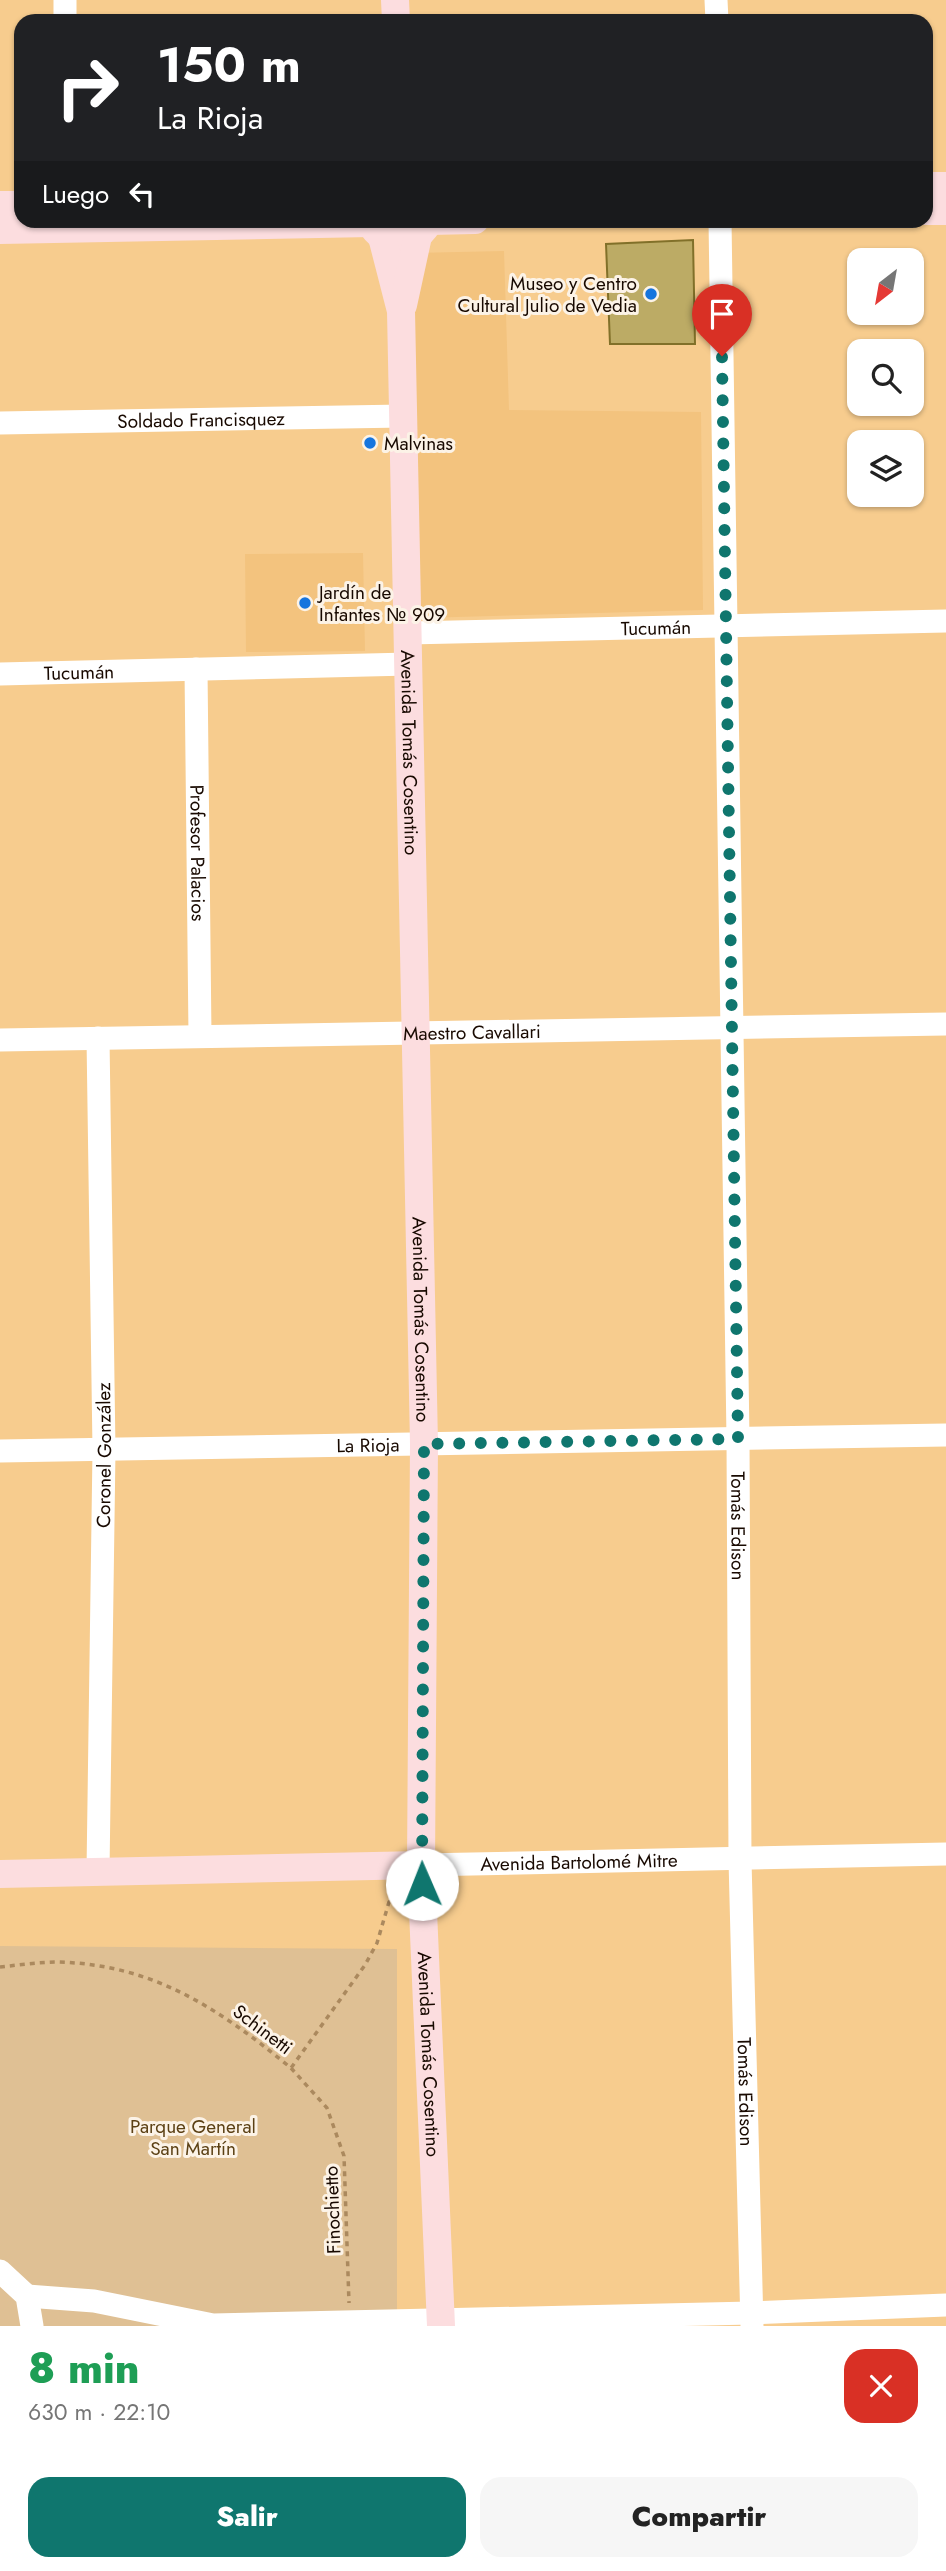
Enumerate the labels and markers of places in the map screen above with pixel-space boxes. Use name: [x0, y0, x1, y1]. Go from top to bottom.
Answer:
place label: Museo y Centro Cultural Julio de Vedia: [457, 270, 637, 319]
pin: [692, 284, 752, 356]
marker: Museo y Centro Cultural Julio de Vedia: [643, 286, 659, 302]
place label: Malvinas: [384, 430, 453, 457]
marker: Malvinas: [362, 435, 378, 451]
place label: Jardín de Infantes № 909: [316, 579, 445, 628]
marker: Jardín de Infantes № 909: [297, 595, 313, 611]

